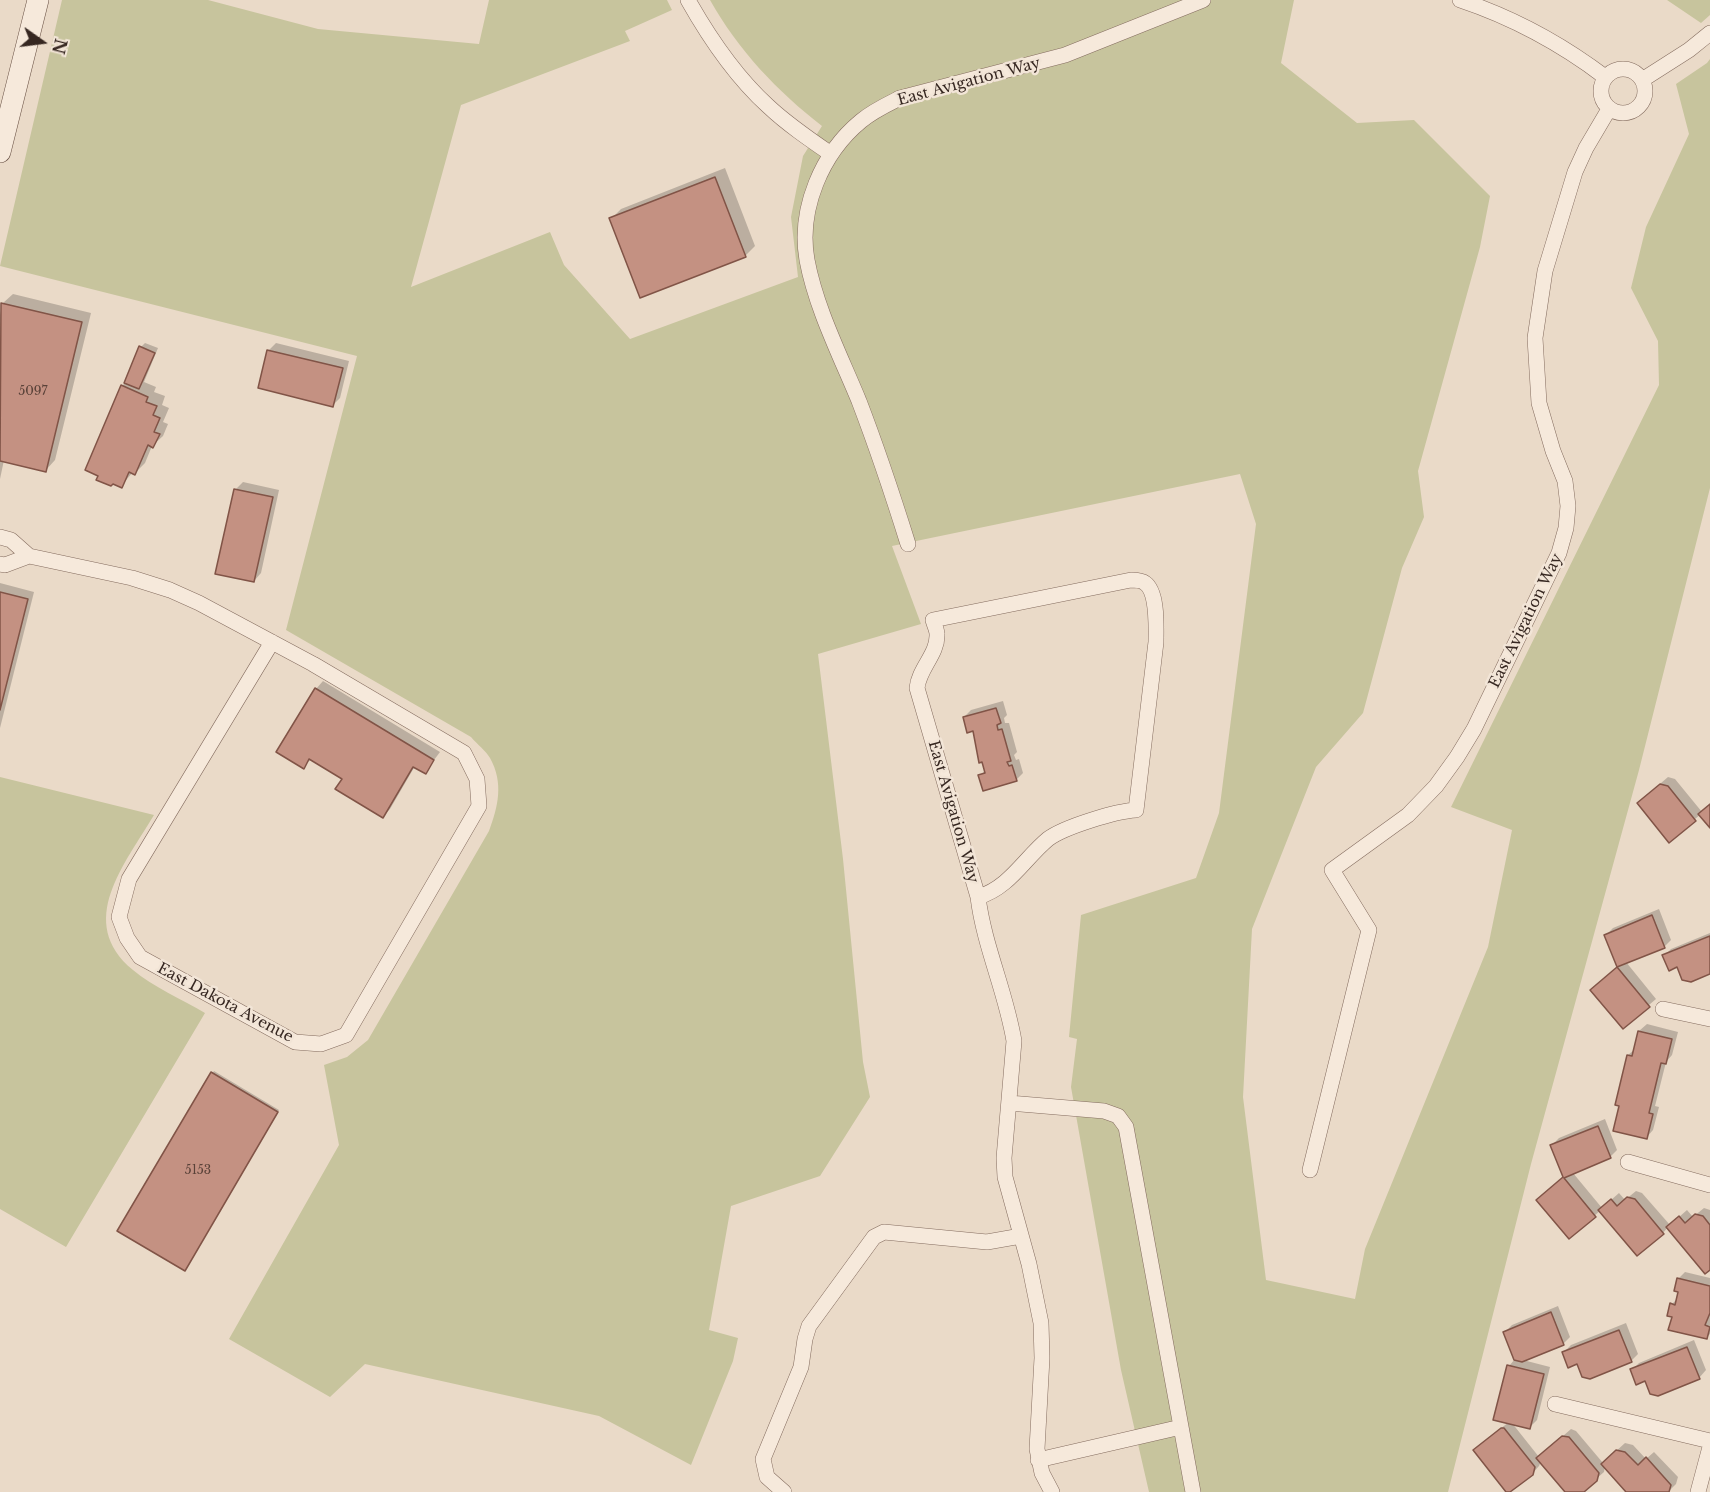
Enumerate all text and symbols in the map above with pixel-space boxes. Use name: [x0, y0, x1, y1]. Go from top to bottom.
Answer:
north arrow: [12, 12, 72, 72]
text: N: [48, 37, 71, 56]
street label: East Avigation Way: [895, 54, 1043, 110]
house number: 5097: [18, 385, 48, 399]
street label: East Avigation Way: [1486, 551, 1566, 691]
street label: East Avigation Way: [924, 739, 982, 885]
street label: East Dakota Avenue: [154, 960, 296, 1046]
house number: 5153: [185, 1164, 211, 1178]

